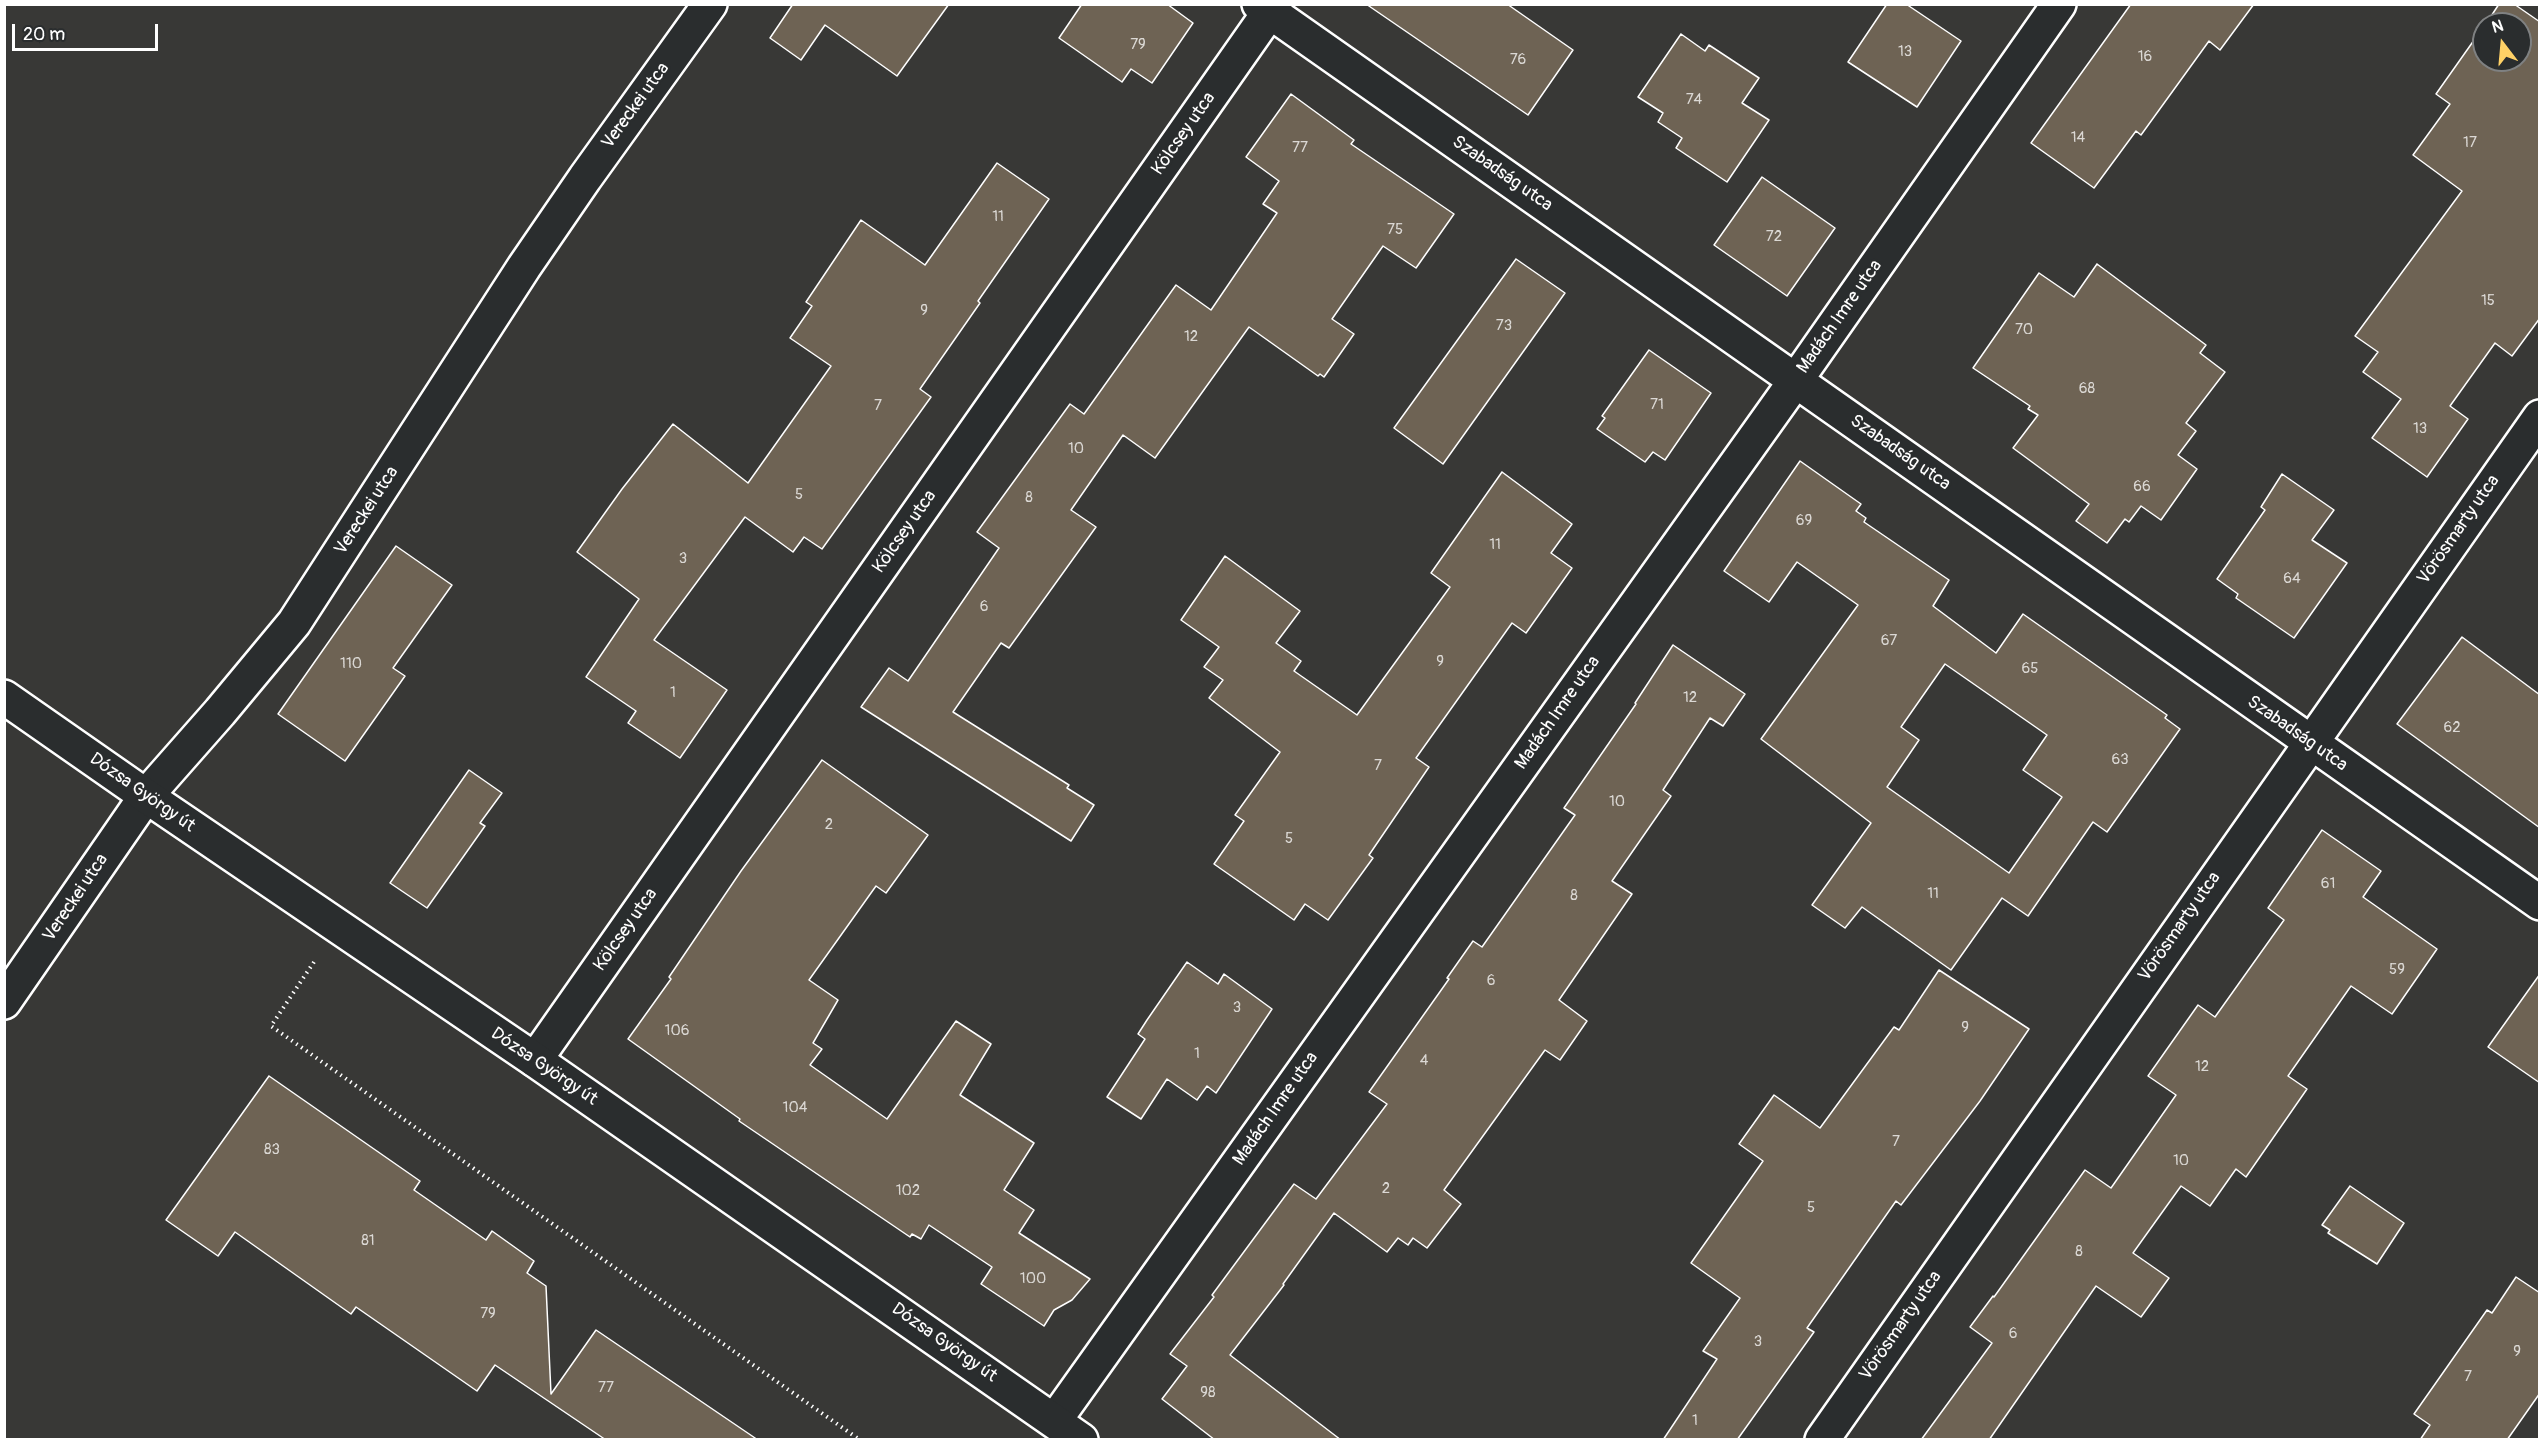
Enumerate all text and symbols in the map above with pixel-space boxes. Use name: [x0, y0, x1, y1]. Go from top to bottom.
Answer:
scale bar: [15, 12, 160, 50]
north arrow: [2472, 12, 2532, 72]
text: N: [2490, 16, 2506, 38]
text: 20 m: [23, 23, 65, 46]
house number: 79: [1130, 36, 1146, 54]
house number: 13: [1898, 43, 1912, 61]
house number: 16: [2138, 48, 2152, 66]
house number: 76: [1510, 51, 1526, 69]
street label: Vereckei utca: [598, 59, 674, 153]
street label: Kölcsey utca: [1147, 88, 1221, 180]
house number: 74: [1686, 91, 1702, 109]
house number: 14: [2071, 129, 2085, 147]
street label: Szabadság utca: [1448, 131, 1556, 217]
house number: 17: [2463, 134, 2477, 152]
house number: 77: [1292, 139, 1308, 157]
house number: 11: [992, 208, 1004, 226]
house number: 75: [1387, 221, 1403, 239]
house number: 72: [1766, 228, 1782, 246]
street label: Madách Imre utca: [1793, 256, 1887, 378]
house number: 15: [2481, 292, 2495, 310]
house number: 9: [920, 302, 928, 320]
house number: 73: [1496, 317, 1512, 335]
house number: 70: [2015, 321, 2033, 339]
house number: 12: [1184, 328, 1198, 346]
house number: 68: [2079, 380, 2095, 398]
house number: 71: [1650, 396, 1664, 414]
house number: 7: [874, 397, 882, 415]
street label: Szabadság utca: [1846, 410, 1954, 496]
house number: 13: [2413, 420, 2427, 438]
house number: 10: [1068, 440, 1084, 458]
street label: Vereckei utca: [330, 463, 404, 559]
street label: Vörösmarty utca: [2413, 471, 2505, 589]
house number: 66: [2133, 478, 2151, 496]
house number: 5: [795, 486, 803, 504]
street label: Kölcsey utca: [868, 486, 942, 578]
house number: 8: [1025, 489, 1033, 507]
house number: 69: [1796, 512, 1812, 530]
house number: 11: [1489, 536, 1501, 554]
house number: 3: [679, 550, 687, 568]
house number: 64: [2283, 570, 2301, 588]
house number: 6: [980, 598, 988, 616]
house number: 67: [1881, 632, 1897, 650]
street label: Madách Imre utca: [1511, 652, 1605, 774]
house number: 9: [1436, 653, 1444, 671]
house number: 110: [340, 655, 362, 673]
house number: 65: [2022, 660, 2038, 678]
house number: 1: [670, 684, 676, 702]
house number: 12: [1683, 689, 1697, 707]
street label: Szabadság utca: [2243, 691, 2351, 777]
house number: 62: [2443, 719, 2461, 737]
street label: Dózsa György út: [85, 749, 199, 837]
house number: 63: [2111, 751, 2129, 769]
house number: 7: [1374, 757, 1382, 775]
house number: 10: [1609, 793, 1625, 811]
house number: 2: [825, 816, 833, 834]
house number: 5: [1285, 830, 1293, 848]
street label: Vereckei utca: [39, 850, 113, 946]
street label: Vörösmarty utca: [2134, 868, 2226, 986]
house number: 61: [2321, 875, 2335, 893]
street label: Kölcsey utca: [589, 884, 663, 976]
house number: 11: [1927, 885, 1939, 903]
house number: 8: [1570, 887, 1578, 905]
house number: 59: [2389, 961, 2405, 979]
house number: 6: [1487, 972, 1495, 990]
house number: 3: [1233, 999, 1241, 1017]
house number: 9: [1961, 1019, 1969, 1037]
house number: 106: [665, 1022, 689, 1040]
street label: Dózsa György út: [487, 1023, 601, 1111]
house number: 1: [1194, 1045, 1200, 1063]
street label: Madách Imre utca: [1229, 1048, 1323, 1170]
house number: 4: [1420, 1052, 1428, 1070]
house number: 12: [2195, 1058, 2209, 1076]
house number: 104: [783, 1099, 807, 1117]
house number: 7: [1892, 1133, 1900, 1151]
house number: 83: [264, 1141, 280, 1159]
house number: 10: [2173, 1152, 2189, 1170]
house number: 2: [1382, 1180, 1390, 1198]
house number: 102: [896, 1182, 920, 1200]
house number: 5: [1807, 1199, 1815, 1217]
house number: 81: [361, 1232, 375, 1250]
house number: 8: [2075, 1243, 2083, 1261]
street label: Vörösmarty utca: [1855, 1267, 1947, 1385]
house number: 100: [1020, 1270, 1046, 1288]
street label: Dózsa György út: [887, 1299, 1001, 1387]
house number: 79: [480, 1305, 496, 1323]
house number: 6: [2009, 1325, 2017, 1343]
house number: 3: [1754, 1333, 1762, 1351]
house number: 9: [2513, 1343, 2521, 1361]
house number: 7: [2464, 1368, 2472, 1386]
house number: 77: [598, 1379, 614, 1397]
house number: 98: [1200, 1384, 1216, 1402]
house number: 1: [1692, 1412, 1698, 1430]

